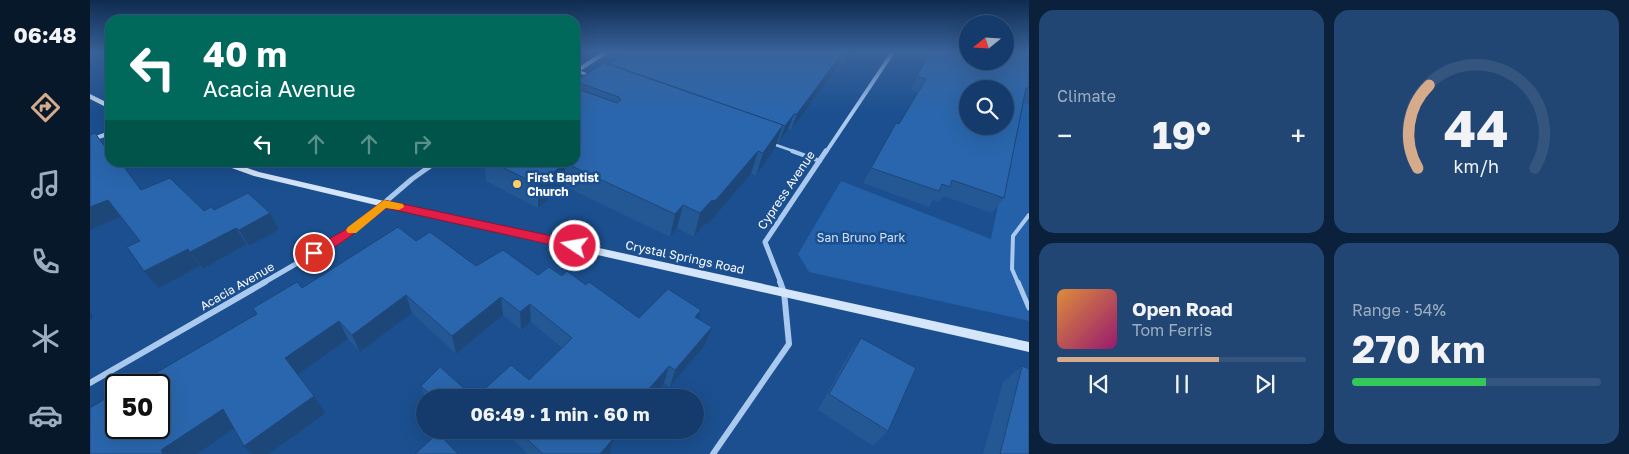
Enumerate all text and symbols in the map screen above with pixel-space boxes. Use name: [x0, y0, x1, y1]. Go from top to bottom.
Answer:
north arrow: [959, 15, 1014, 70]
map controls: [959, 15, 1014, 135]
text: 06:48: [13, 21, 77, 48]
text: 40 m: [203, 33, 287, 75]
icon: left: [120, 35, 185, 100]
text: Acacia Avenue: [203, 75, 355, 102]
button: search: [959, 80, 1014, 135]
text: Climate: [1057, 86, 1116, 106]
icon: directions: [28, 90, 63, 125]
text: 44: [1444, 96, 1509, 158]
text: 19°: [1152, 112, 1211, 157]
text: −: [1057, 119, 1072, 152]
text: +: [1291, 119, 1306, 152]
icon: left: [249, 130, 277, 158]
icon: ahead: [302, 130, 330, 158]
icon: ahead: [355, 130, 383, 158]
icon: right: [408, 130, 436, 158]
street label: Cypress Avenue: [754, 148, 818, 232]
text: km/h: [1454, 155, 1499, 177]
icon: music: [28, 167, 63, 202]
place label: First Baptist Church: [527, 170, 599, 199]
marker: First Baptist Church: [511, 178, 523, 190]
position arrow: [548, 219, 600, 271]
park label: San Bruno Park: [817, 230, 905, 245]
pin: [293, 232, 335, 274]
street label: Crystal Springs Road: [624, 237, 746, 277]
icon: arrive: [300, 239, 328, 267]
icon: phone: [28, 244, 63, 279]
street label: Acacia Avenue: [197, 259, 277, 313]
text: Open Road: [1132, 297, 1233, 320]
text: Range · 54%: [1352, 300, 1446, 320]
text: Tom Ferris: [1132, 320, 1212, 340]
icon: climate: [28, 321, 63, 356]
text: 270 km: [1352, 326, 1485, 371]
icon: previous: [1085, 370, 1113, 398]
icon: pause: [1168, 370, 1196, 398]
icon: next: [1251, 370, 1279, 398]
speed limit sign: 50: [105, 374, 170, 439]
icon: car: [28, 398, 63, 433]
text: 06:49 · 1 min · 60 m: [470, 402, 650, 425]

